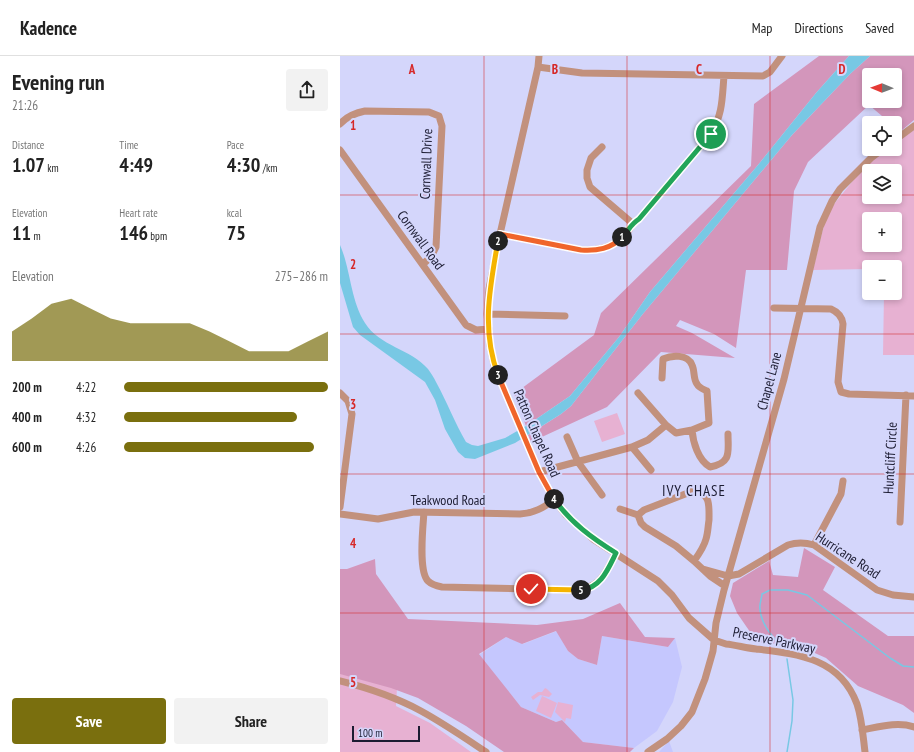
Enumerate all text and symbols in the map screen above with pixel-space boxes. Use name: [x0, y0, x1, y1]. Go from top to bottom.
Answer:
text: Kadence: [20, 16, 77, 40]
text: Map: [752, 19, 772, 37]
text: Directions: [794, 19, 843, 37]
text: Saved: [865, 19, 894, 37]
text: A: [408, 61, 416, 78]
text: B: [552, 61, 558, 78]
text: C: [696, 61, 702, 78]
text: D: [839, 61, 846, 78]
text: Evening run: [12, 68, 105, 96]
north arrow: [862, 68, 902, 108]
map controls: [862, 68, 902, 300]
button: share: [286, 69, 328, 111]
text: 21:26: [12, 97, 38, 114]
button: locate: [862, 116, 902, 156]
text: 1: [350, 117, 356, 134]
pin: [694, 117, 728, 151]
icon: arrive: [700, 123, 722, 145]
street label: Cornwall Drive: [416, 128, 436, 200]
text: Distance: [12, 138, 44, 152]
text: Time: [119, 138, 138, 152]
text: Pace: [227, 138, 244, 152]
text: 1.07: [12, 152, 45, 178]
text: 4:49: [119, 152, 153, 178]
text: 4:30: [227, 152, 260, 178]
text: km: [45, 161, 59, 175]
text: /km: [260, 161, 277, 175]
button: layers: [862, 164, 902, 204]
text: Elevation: [12, 206, 47, 220]
text: Heart rate: [119, 206, 158, 220]
text: kcal: [227, 206, 242, 220]
street label: Cornwall Road: [393, 207, 449, 273]
button: +: [862, 212, 902, 252]
text: 11: [12, 220, 31, 246]
text: 146: [119, 220, 148, 246]
text: 75: [227, 220, 246, 246]
pin: 1: [612, 227, 632, 247]
text: m: [31, 229, 41, 243]
text: bpm: [148, 229, 167, 243]
text: 1: [619, 230, 625, 244]
pin: 2: [488, 231, 508, 251]
text: 2: [495, 234, 501, 248]
text: 2: [350, 256, 356, 273]
button: −: [862, 260, 902, 300]
text: Elevation: [12, 268, 54, 285]
text: 275–286 m: [275, 268, 328, 285]
street label: Chapel Lane: [753, 350, 785, 412]
pin: 3: [488, 365, 508, 385]
text: 3: [495, 368, 501, 382]
text: 200 m: [12, 379, 42, 396]
text: 4:22: [76, 379, 96, 396]
street label: Patton Chapel Road: [510, 386, 564, 480]
text: 3: [350, 396, 356, 413]
text: 400 m: [12, 409, 42, 426]
text: 4:32: [76, 409, 96, 426]
street label: Huntcliff Circle: [879, 421, 901, 495]
text: 600 m: [12, 439, 42, 456]
text: 4:26: [76, 439, 96, 456]
district label: IVY CHASE: [662, 481, 726, 500]
pin: 4: [544, 489, 564, 509]
street label: Teakwood Road: [411, 491, 485, 509]
text: 4: [551, 492, 557, 506]
street label: Hurricane Road: [812, 527, 884, 583]
text: 4: [350, 535, 357, 552]
pin: [514, 572, 548, 606]
icon: check: [520, 578, 542, 600]
pin: 5: [571, 580, 591, 600]
text: 5: [578, 583, 584, 597]
street label: Preserve Parkway: [731, 622, 818, 658]
text: 5: [350, 674, 356, 691]
button: Save: [12, 698, 166, 744]
button: Share: [174, 698, 328, 744]
scale bar: [352, 724, 420, 743]
text: 100 m: [358, 726, 382, 740]

